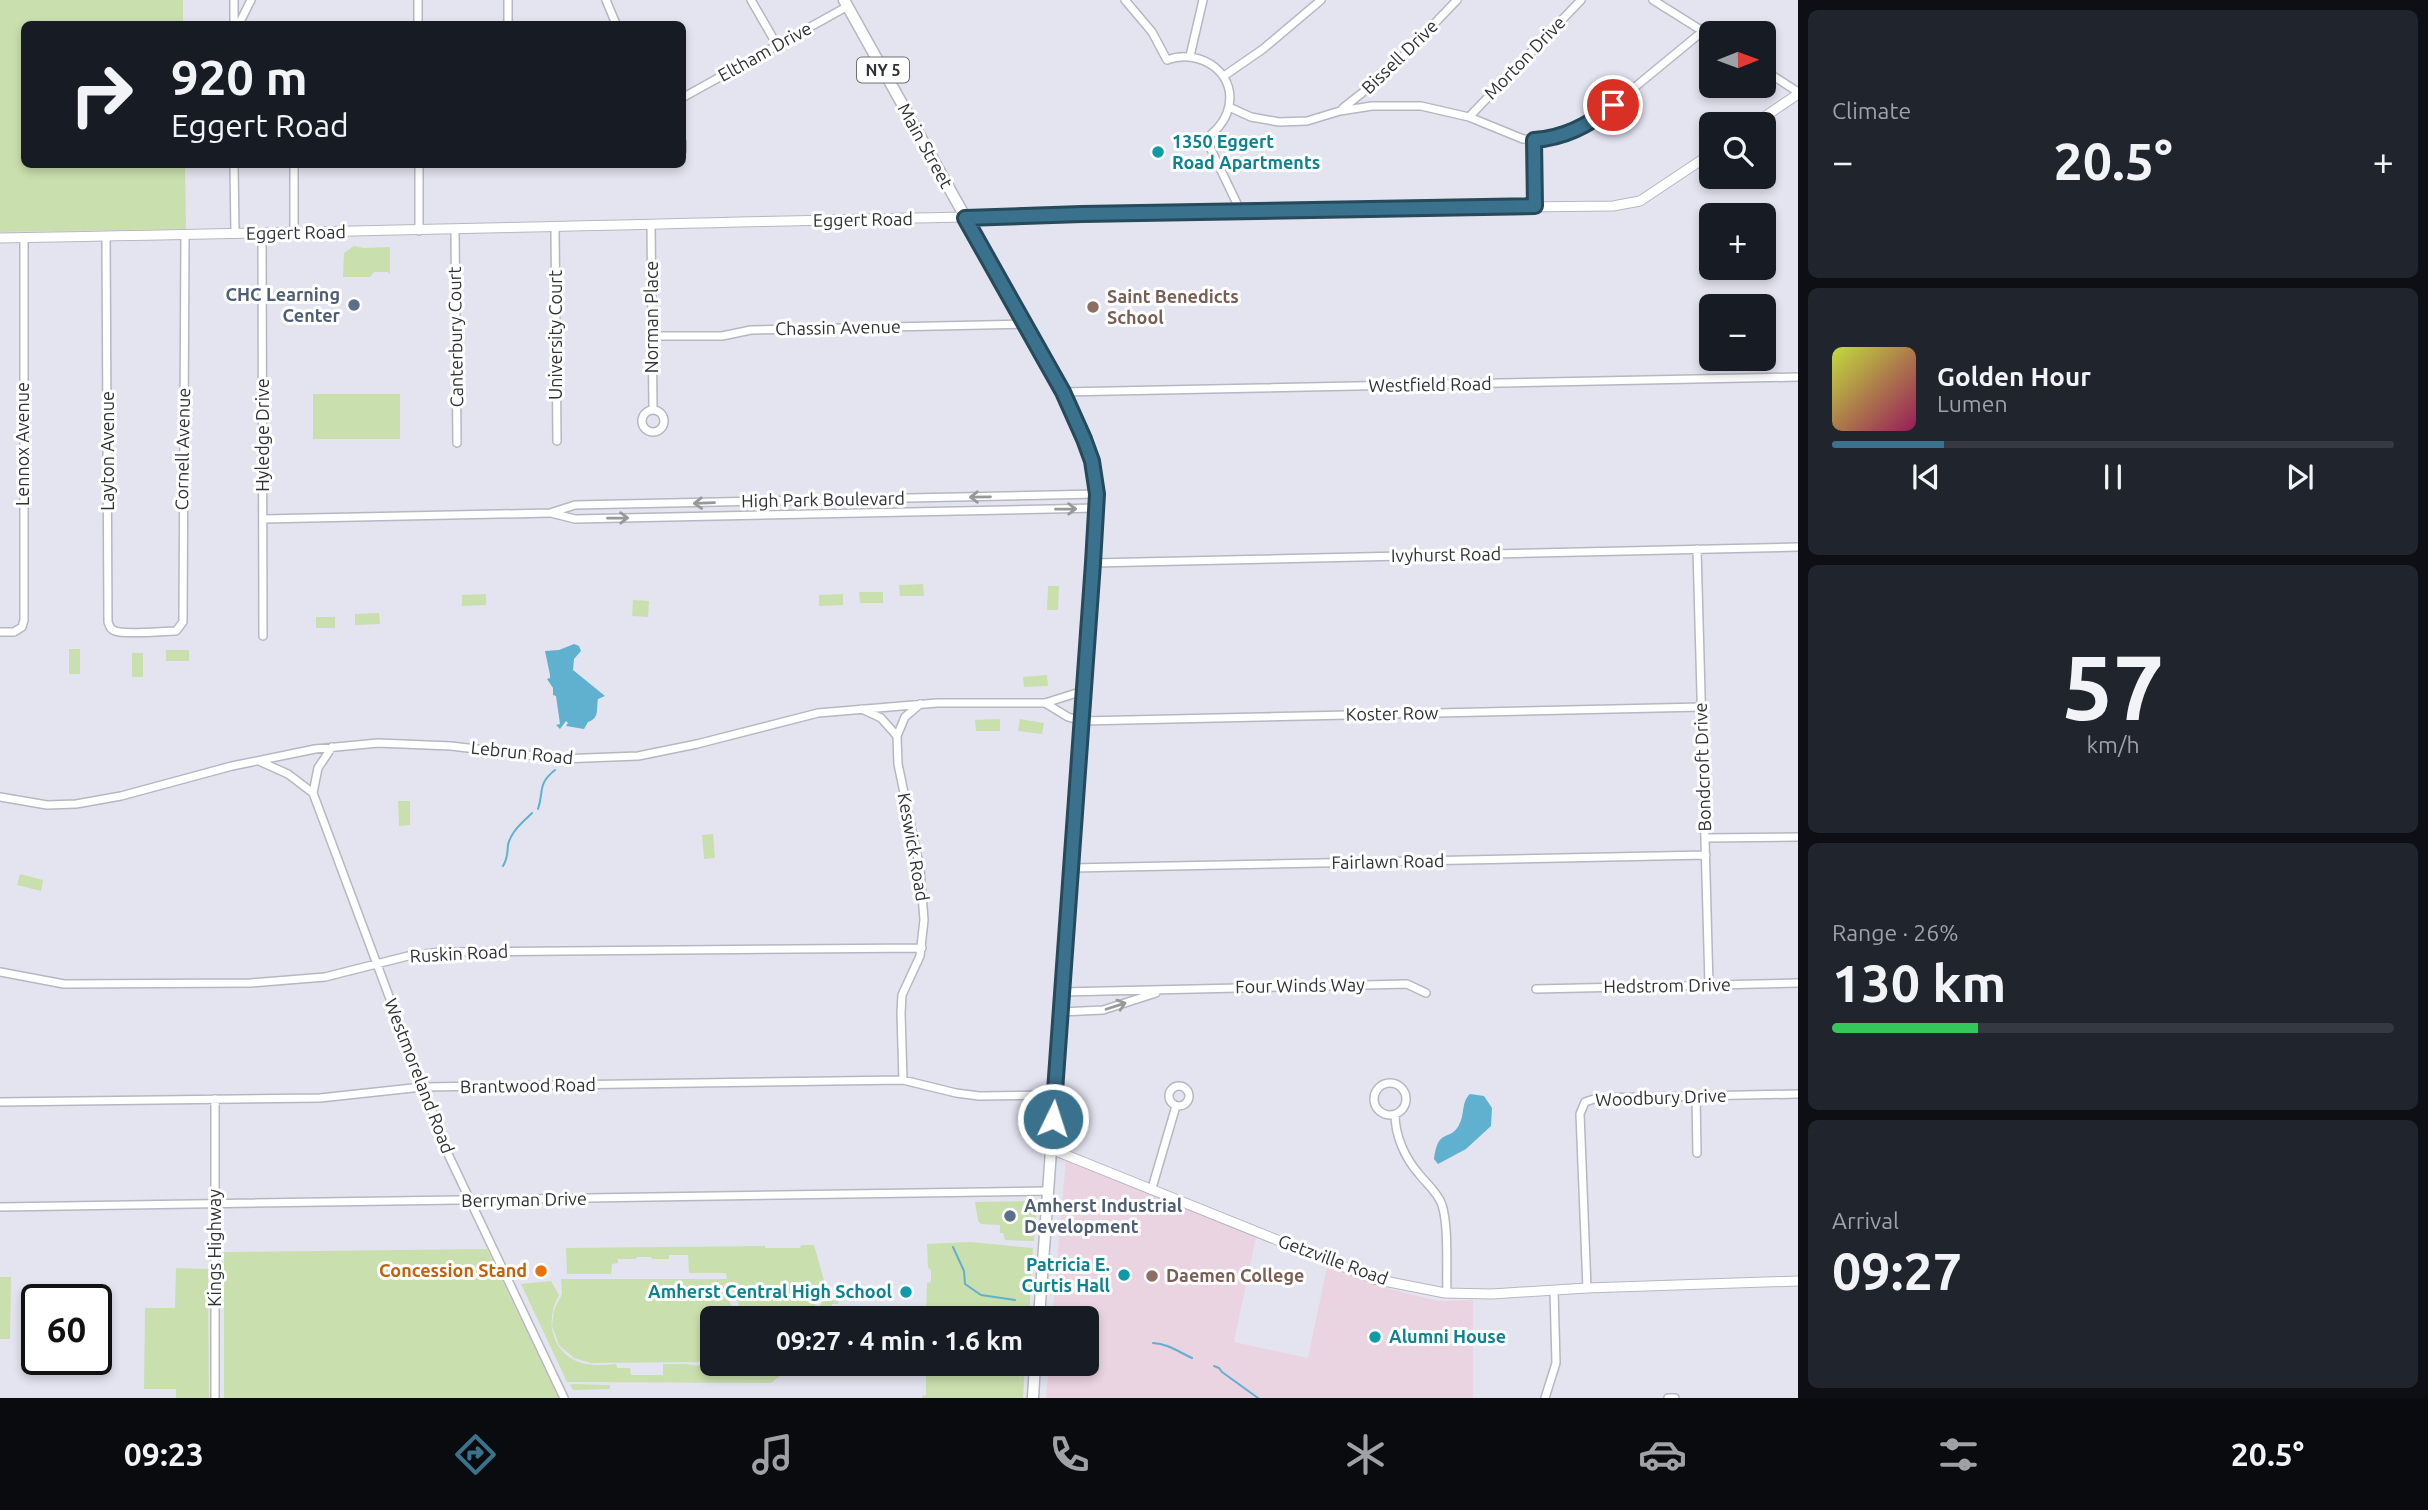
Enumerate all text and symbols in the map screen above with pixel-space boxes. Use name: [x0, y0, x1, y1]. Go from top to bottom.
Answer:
street label: Morton Drive: [1480, 12, 1569, 103]
street label: Bissell Drive: [1357, 15, 1441, 97]
street label: Eltham Drive: [714, 17, 815, 85]
north arrow: [1699, 21, 1776, 98]
map controls: [1699, 21, 1776, 371]
icon: right: [56, 49, 147, 140]
text: 920 m: [171, 49, 308, 104]
road number: NY 5: [857, 58, 909, 82]
pin: [1583, 75, 1643, 135]
icon: arrive: [1594, 86, 1632, 124]
text: Climate: [1832, 98, 1911, 123]
street label: Main Street: [894, 100, 957, 191]
text: Eggert Road: [171, 107, 349, 143]
button: search: [1699, 112, 1776, 189]
place label: 1350 Eggert Road Apartments: [1172, 131, 1320, 172]
text: 20.5°: [2053, 132, 2173, 190]
text: −: [1832, 140, 1853, 182]
text: +: [2373, 140, 2394, 182]
marker: 1350 Eggert Road Apartments: [1150, 144, 1166, 160]
button: +: [1699, 203, 1776, 280]
street label: Eggert Road: [813, 208, 913, 230]
street label: Eggert Road: [246, 221, 346, 243]
street label: Norman Place: [641, 261, 661, 373]
street label: Canterbury Court: [444, 266, 466, 408]
street label: University Court: [545, 270, 565, 400]
place label: CHC Learning Center: [226, 284, 341, 325]
place label: Saint Benedicts School: [1107, 286, 1239, 327]
button: −: [1699, 294, 1776, 371]
marker: CHC Learning Center: [346, 297, 362, 313]
marker: Saint Benedicts School: [1085, 299, 1101, 315]
street label: Chassin Avenue: [775, 316, 901, 338]
text: Golden Hour: [1937, 362, 2091, 391]
street label: Westfield Road: [1368, 373, 1492, 395]
street label: Hyledge Drive: [252, 378, 272, 492]
street label: Lennox Avenue: [12, 382, 32, 506]
street label: Cornell Avenue: [171, 387, 193, 511]
street label: Layton Avenue: [97, 391, 117, 511]
text: Lumen: [1937, 391, 2008, 416]
icon: previous: [1907, 458, 1945, 496]
icon: pause: [2094, 458, 2132, 496]
icon: next: [2281, 458, 2319, 496]
street label: High Park Boulevard: [741, 488, 905, 510]
one-way arrow: [969, 490, 992, 504]
one-way arrow: [693, 496, 716, 509]
one-way arrow: [1054, 502, 1077, 516]
one-way arrow: [606, 512, 629, 525]
street label: Ivyhurst Road: [1391, 543, 1501, 565]
text: 57: [2062, 635, 2164, 737]
street label: Koster Row: [1345, 702, 1438, 724]
street label: Bondcroft Drive: [1690, 702, 1714, 832]
text: km/h: [2086, 732, 2140, 757]
street label: Lebrun Road: [470, 737, 574, 767]
street label: Keswick Road: [895, 791, 933, 903]
street label: Fairlawn Road: [1331, 850, 1445, 872]
text: Range · 26%: [1832, 920, 1959, 945]
street label: Ruskin Road: [409, 940, 509, 966]
text: 130 km: [1832, 954, 2006, 1012]
street label: Four Winds Way: [1235, 974, 1365, 996]
street label: Hedstrom Drive: [1603, 974, 1731, 996]
street label: Westmoreland Road: [381, 995, 459, 1156]
one-way arrow: [1105, 999, 1127, 1011]
street label: Brantwood Road: [460, 1074, 596, 1096]
position arrow: [1016, 1082, 1090, 1156]
street label: Woodbury Drive: [1595, 1085, 1727, 1109]
street label: Berryman Drive: [461, 1188, 587, 1210]
street label: Kings Highway: [204, 1189, 224, 1307]
place label: Amherst Industrial Development: [1024, 1195, 1183, 1236]
marker: Amherst Industrial Development: [1002, 1208, 1018, 1224]
text: Arrival: [1832, 1208, 1899, 1233]
street label: Getzville Road: [1276, 1230, 1391, 1288]
text: 09:27: [1832, 1242, 1962, 1300]
place label: Patricia E. Curtis Hall: [1022, 1254, 1111, 1295]
place label: Concession Stand: [379, 1260, 527, 1280]
marker: Concession Stand: [533, 1263, 549, 1279]
place label: Daemen College: [1166, 1265, 1304, 1285]
marker: Patricia E. Curtis Hall: [1116, 1267, 1132, 1283]
marker: Daemen College: [1144, 1268, 1160, 1284]
place label: Amherst Central High School: [648, 1281, 893, 1301]
speed limit sign: 60: [21, 1284, 112, 1375]
marker: Amherst Central High School: [898, 1284, 914, 1300]
text: 09:27 · 4 min · 1.6 km: [776, 1326, 1023, 1355]
place label: Alumni House: [1389, 1326, 1506, 1346]
marker: Alumni House: [1367, 1329, 1383, 1345]
icon: directions: [451, 1430, 500, 1479]
icon: music: [748, 1430, 797, 1479]
icon: phone: [1045, 1430, 1094, 1479]
icon: climate: [1341, 1430, 1390, 1479]
icon: car: [1638, 1430, 1687, 1479]
icon: filters: [1934, 1430, 1983, 1479]
text: 09:23: [124, 1436, 204, 1472]
text: 20.5°: [2231, 1436, 2304, 1472]

